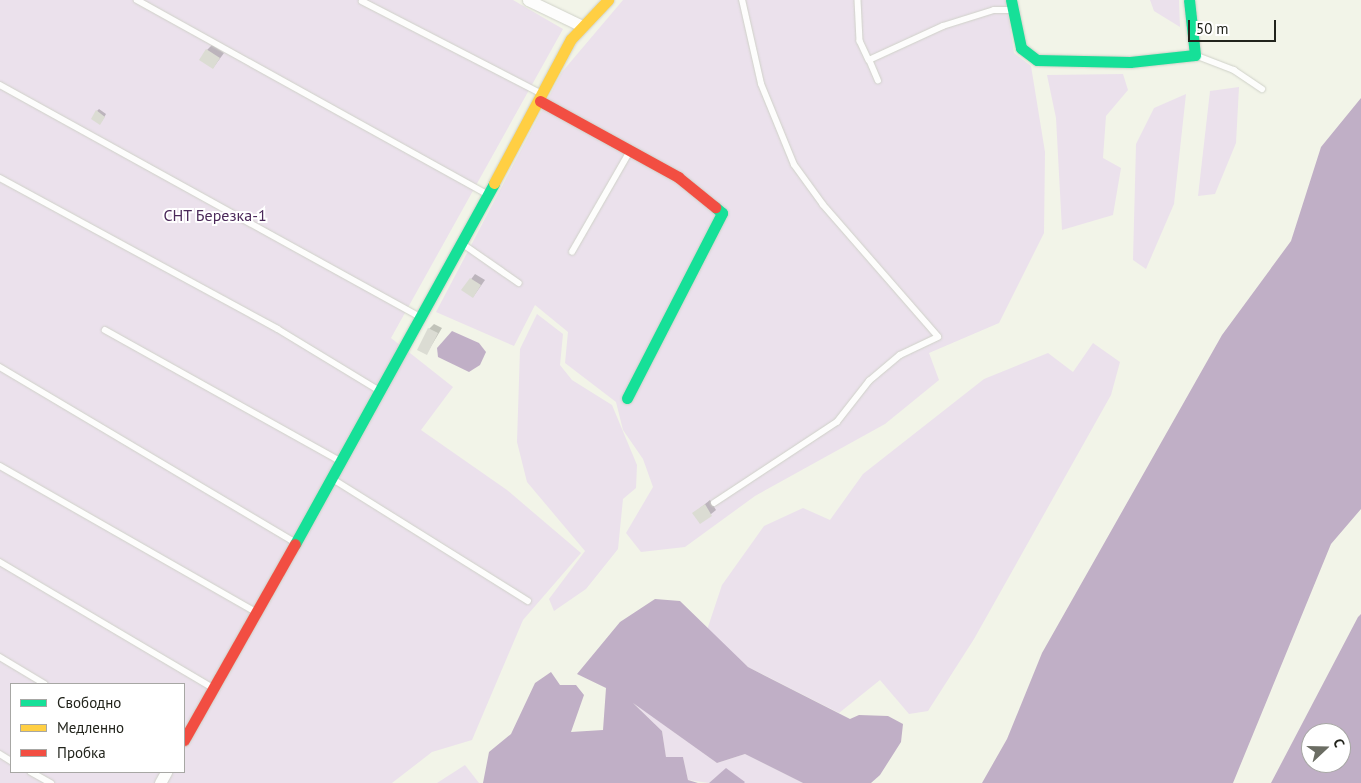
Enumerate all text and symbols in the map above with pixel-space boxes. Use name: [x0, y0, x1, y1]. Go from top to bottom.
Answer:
scale bar: [1191, 10, 1278, 42]
text: 50 m: [1196, 19, 1229, 38]
park label: СНТ Березка-1: [163, 205, 267, 225]
legend: [10, 683, 185, 773]
text: Свободно: [57, 693, 121, 712]
text: Медленно: [57, 718, 124, 737]
north arrow: [1301, 723, 1351, 773]
text: С: [1329, 736, 1349, 750]
text: Пробка: [57, 743, 106, 762]

